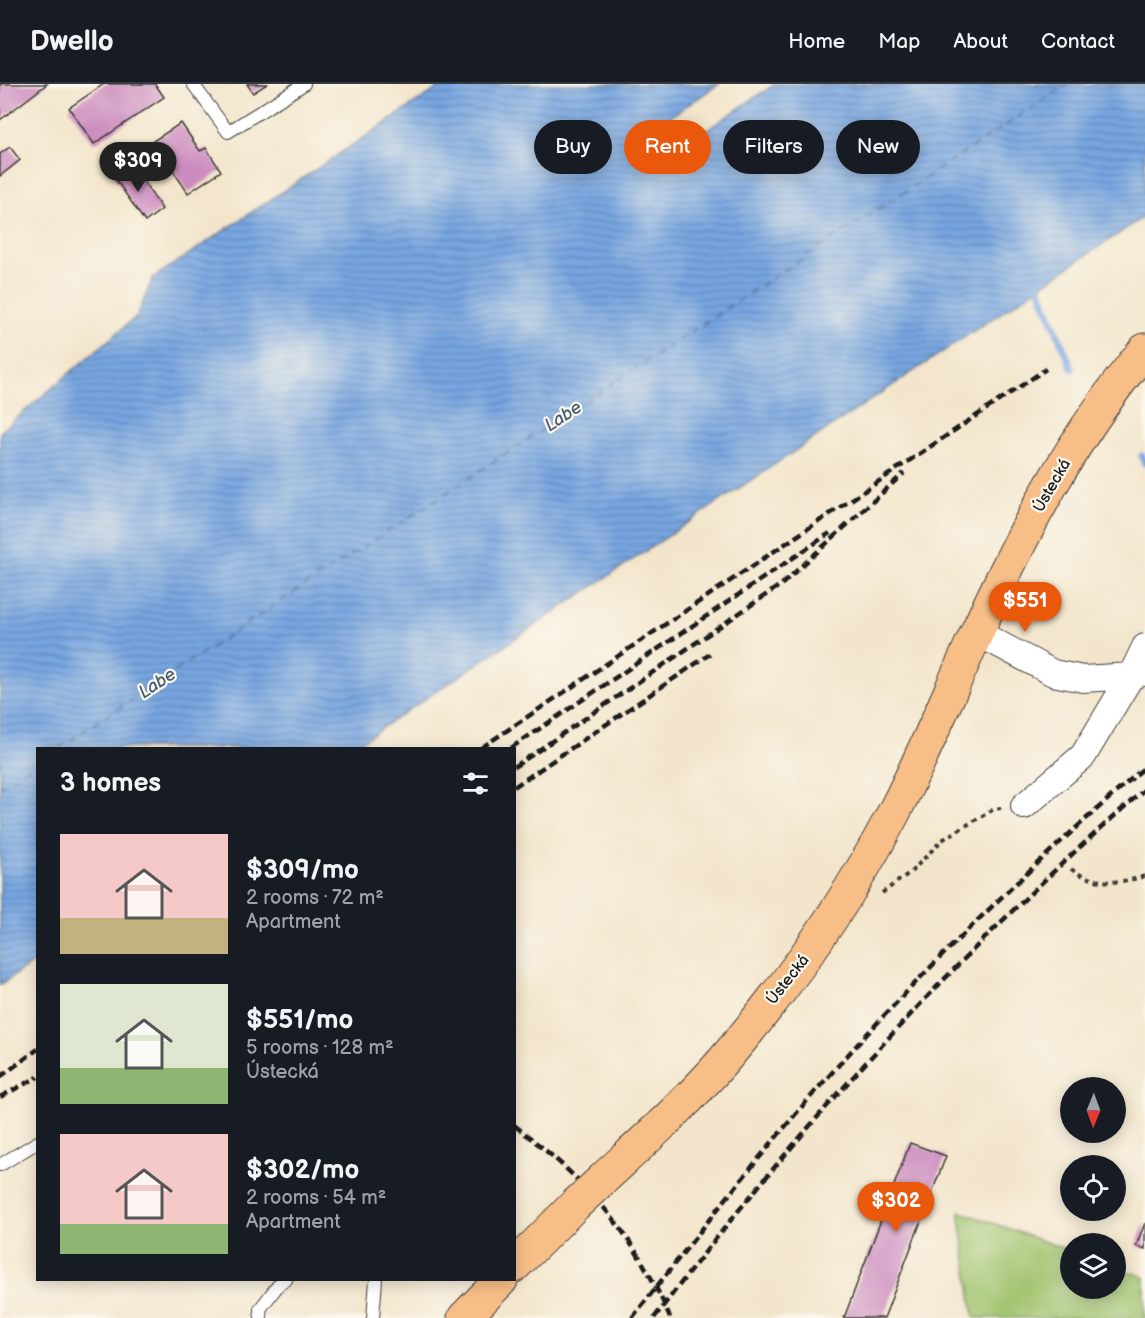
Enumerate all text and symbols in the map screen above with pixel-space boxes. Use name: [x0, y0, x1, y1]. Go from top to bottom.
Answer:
text: Dwello: [30, 25, 114, 58]
text: Home: [788, 29, 845, 54]
text: Map: [878, 29, 920, 54]
text: About: [953, 29, 1008, 54]
text: Contact: [1041, 29, 1115, 54]
chip: Buy: [534, 120, 612, 174]
chip: Rent: [624, 120, 711, 174]
chip: Filters: [723, 120, 824, 174]
chip: New: [836, 120, 920, 174]
pin: $309: [102, 142, 174, 193]
text: $309: [113, 149, 163, 173]
water label: Labe: [541, 397, 586, 436]
street label: Ústecká: [1028, 455, 1075, 516]
pin: $551: [989, 582, 1061, 633]
text: $551: [1003, 589, 1047, 613]
water label: Labe: [135, 664, 180, 703]
icon: filters: [459, 767, 492, 800]
text: 3 homes: [60, 768, 161, 799]
text: $309/mo: [246, 855, 359, 886]
icon: home: [108, 858, 180, 930]
text: 2 rooms · 72 m²: [246, 886, 384, 910]
text: Apartment: [246, 910, 341, 934]
street label: Ústecká: [761, 950, 814, 1009]
text: $551/mo: [246, 1005, 353, 1036]
icon: home: [108, 1008, 180, 1080]
text: 5 rooms · 128 m²: [246, 1036, 394, 1060]
text: Ústecká: [246, 1060, 319, 1084]
north arrow: [1060, 1077, 1126, 1143]
map controls: [1060, 1077, 1126, 1299]
text: $302/mo: [246, 1155, 359, 1186]
button: locate: [1060, 1155, 1126, 1221]
icon: home: [108, 1158, 180, 1230]
pin: $302: [860, 1182, 932, 1233]
text: 2 rooms · 54 m²: [246, 1186, 386, 1210]
text: $302: [871, 1189, 921, 1213]
text: Apartment: [246, 1210, 341, 1234]
button: layers: [1060, 1233, 1126, 1299]

